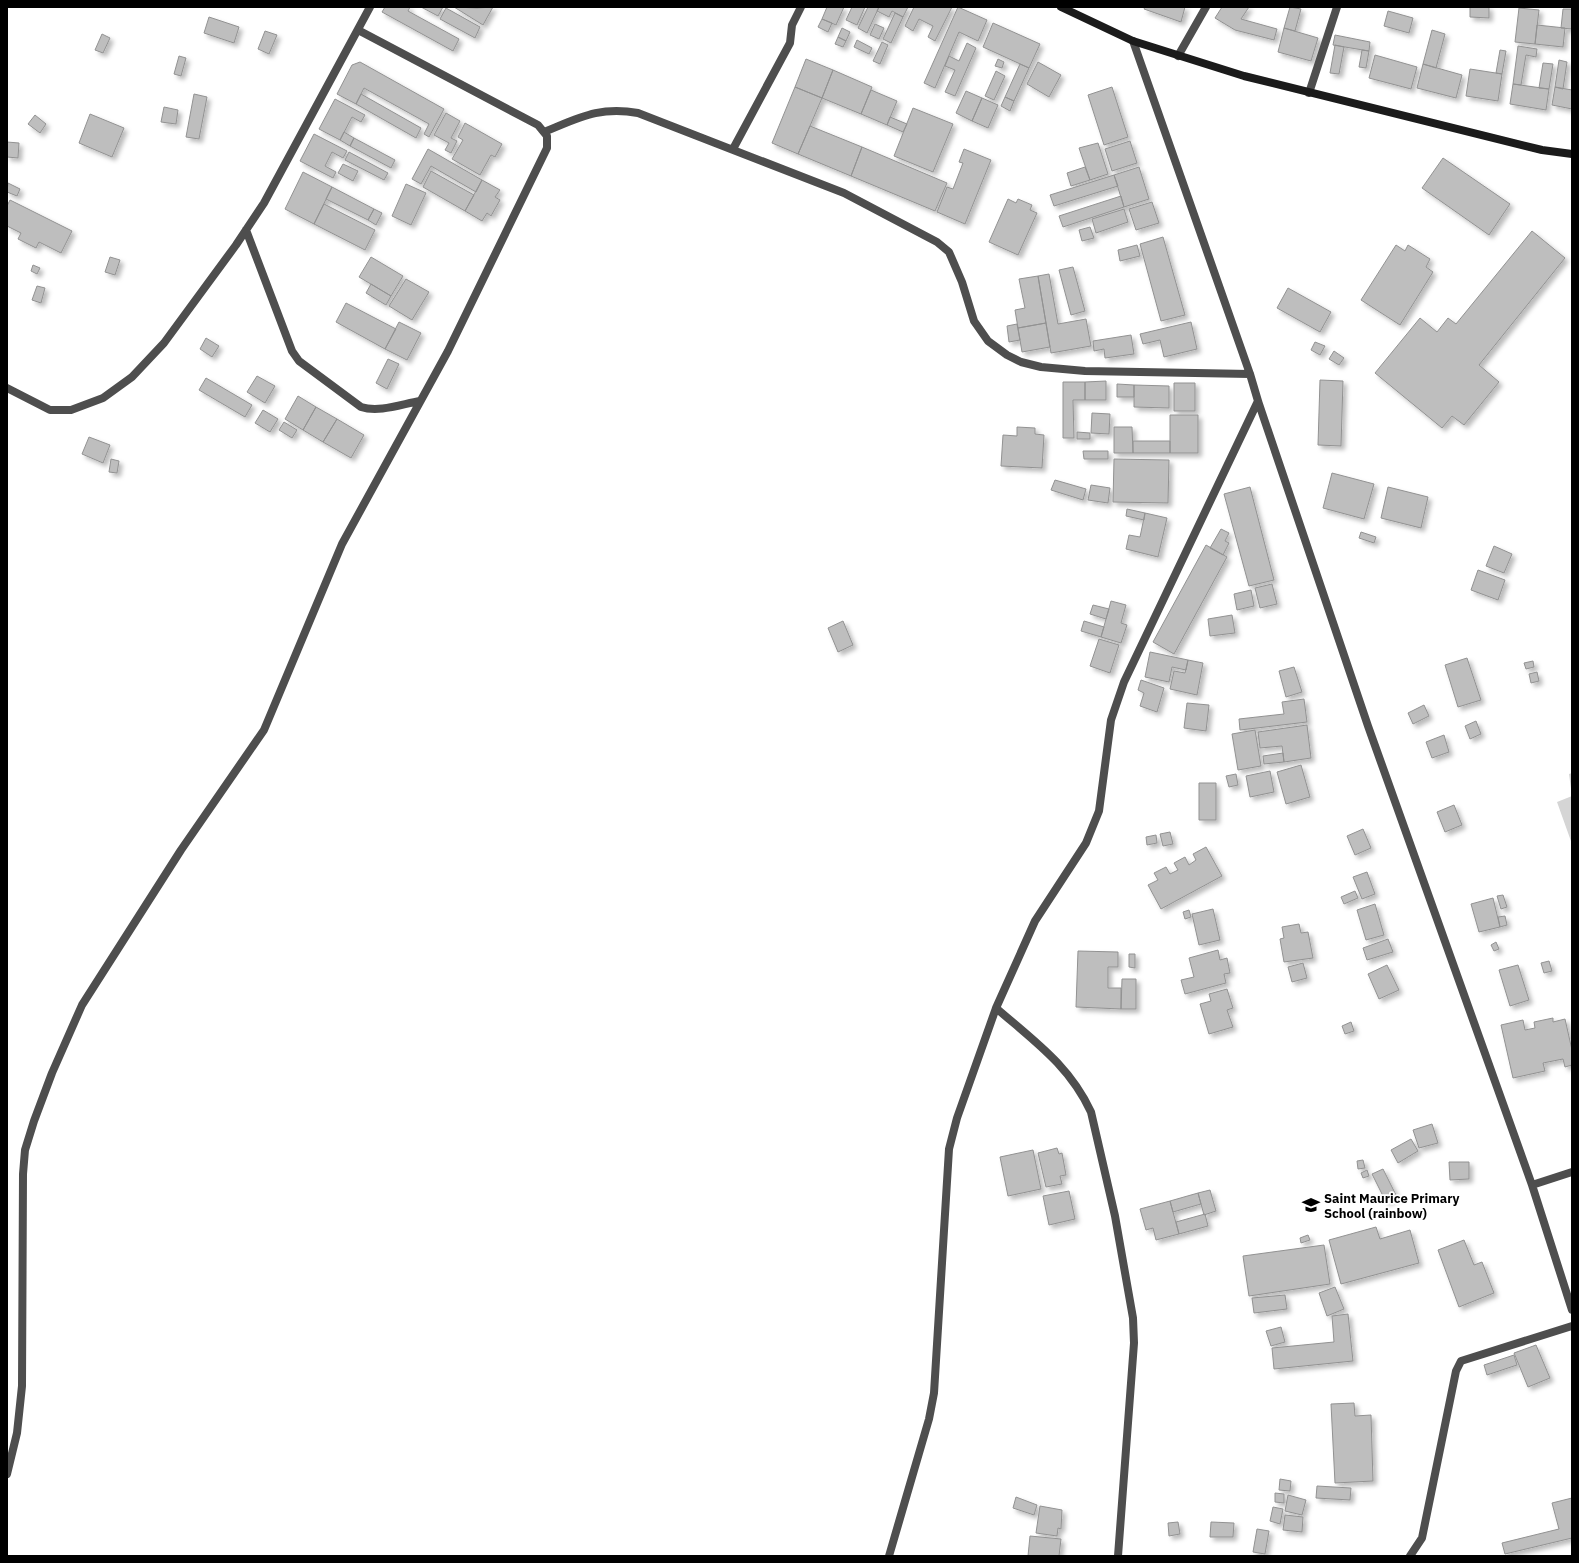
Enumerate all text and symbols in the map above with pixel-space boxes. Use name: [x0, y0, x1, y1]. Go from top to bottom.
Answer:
place label: Saint Maurice Primary School (rainbow): [1324, 1190, 1460, 1222]
school or university icon: Saint Maurice Primary School (rainbow): [1301, 1195, 1321, 1215]

